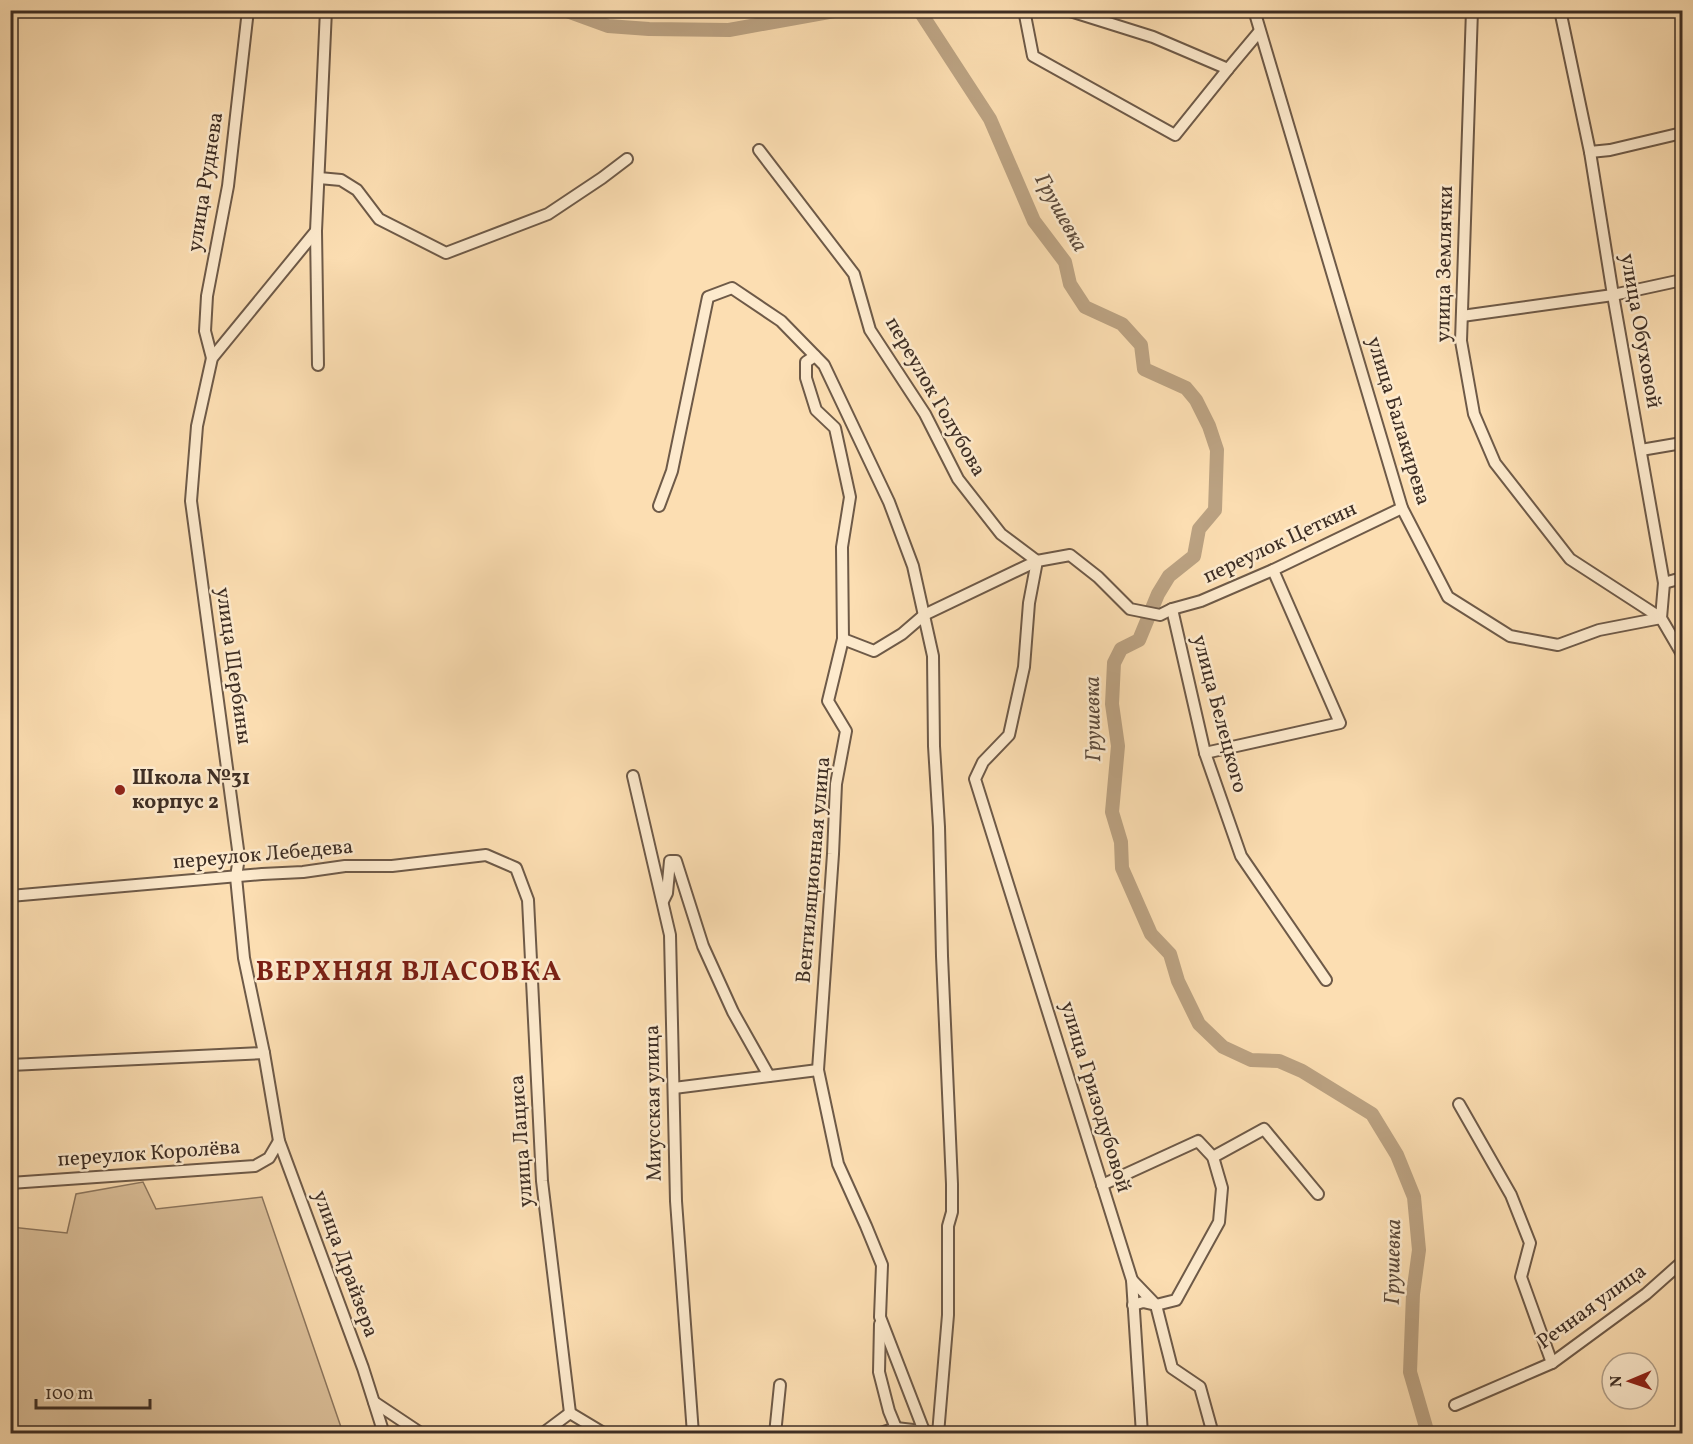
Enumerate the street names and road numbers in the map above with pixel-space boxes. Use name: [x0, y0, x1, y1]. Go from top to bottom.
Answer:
street label: улица Руднева: [181, 110, 231, 254]
street label: улица Землячки: [1429, 185, 1461, 343]
street label: улица Обуховой: [1612, 251, 1668, 411]
street label: переулок Голубова: [877, 312, 993, 482]
street label: улица Балакирева: [1359, 333, 1437, 509]
street label: переулок Цеткин: [1198, 495, 1362, 591]
street label: улица Щербины: [208, 586, 258, 747]
street label: улица Белецкого: [1184, 632, 1254, 796]
street label: Вентиляционная улица: [790, 755, 838, 985]
street label: переулок Лебедева: [172, 833, 354, 877]
street label: улица Гризодубовой: [1052, 998, 1138, 1196]
street label: Миусская улица: [638, 1024, 670, 1182]
street label: улица Лациса: [503, 1074, 541, 1208]
street label: переулок Королёва: [57, 1133, 241, 1175]
street label: улица Драйзера: [305, 1186, 385, 1342]
street label: Речная улица: [1531, 1257, 1653, 1357]

